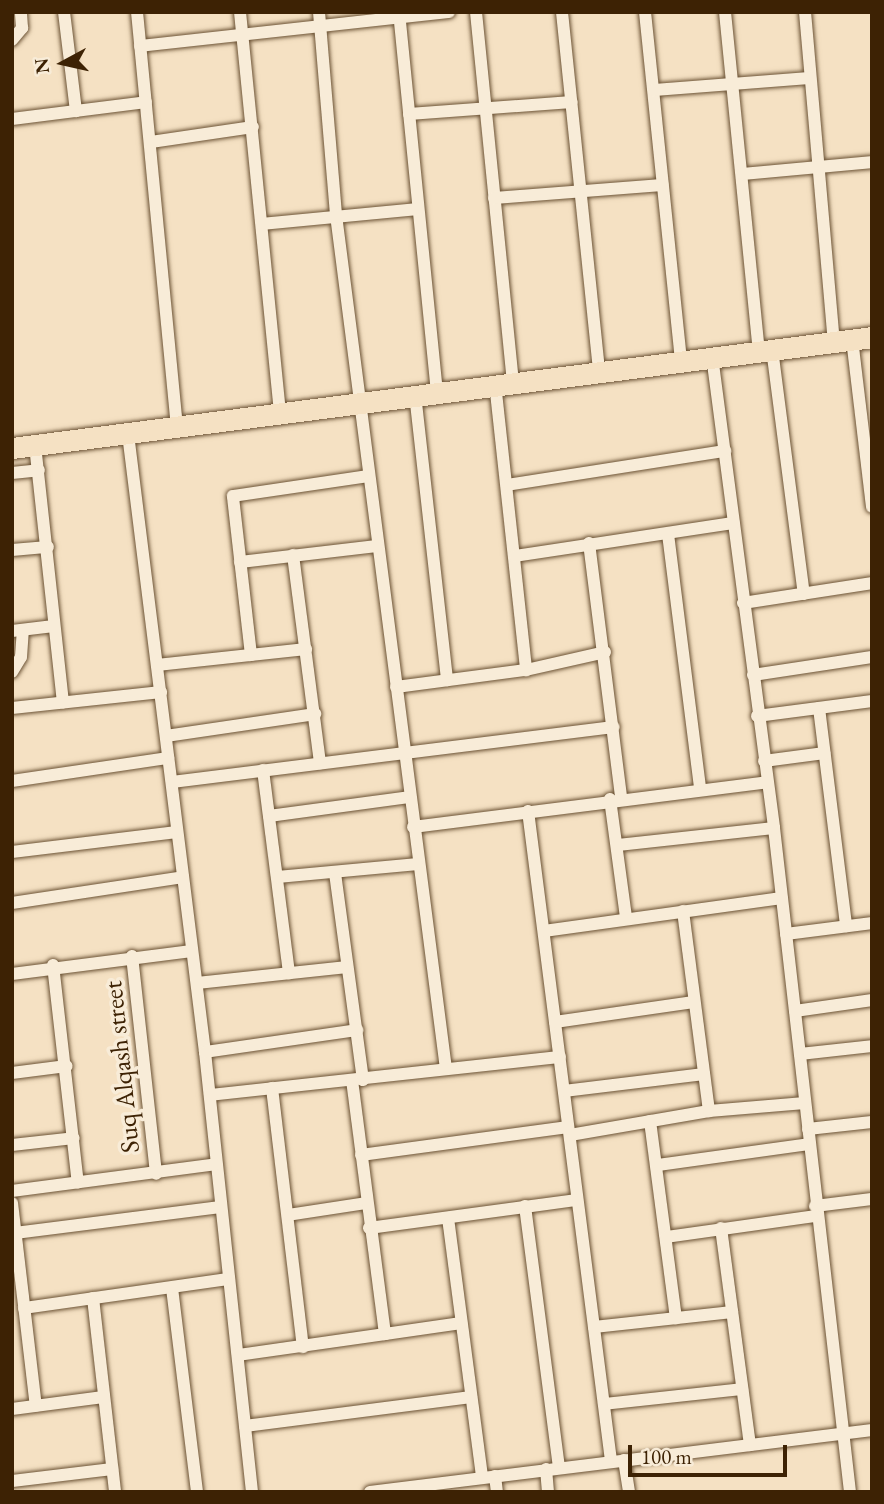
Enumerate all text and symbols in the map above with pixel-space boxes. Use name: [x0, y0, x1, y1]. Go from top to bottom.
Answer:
north arrow: [28, 28, 98, 98]
text: N: [28, 57, 55, 75]
street label: Suq Alqash street: [97, 979, 147, 1155]
scale bar: [632, 1430, 791, 1474]
text: 100 m: [641, 1443, 692, 1470]

